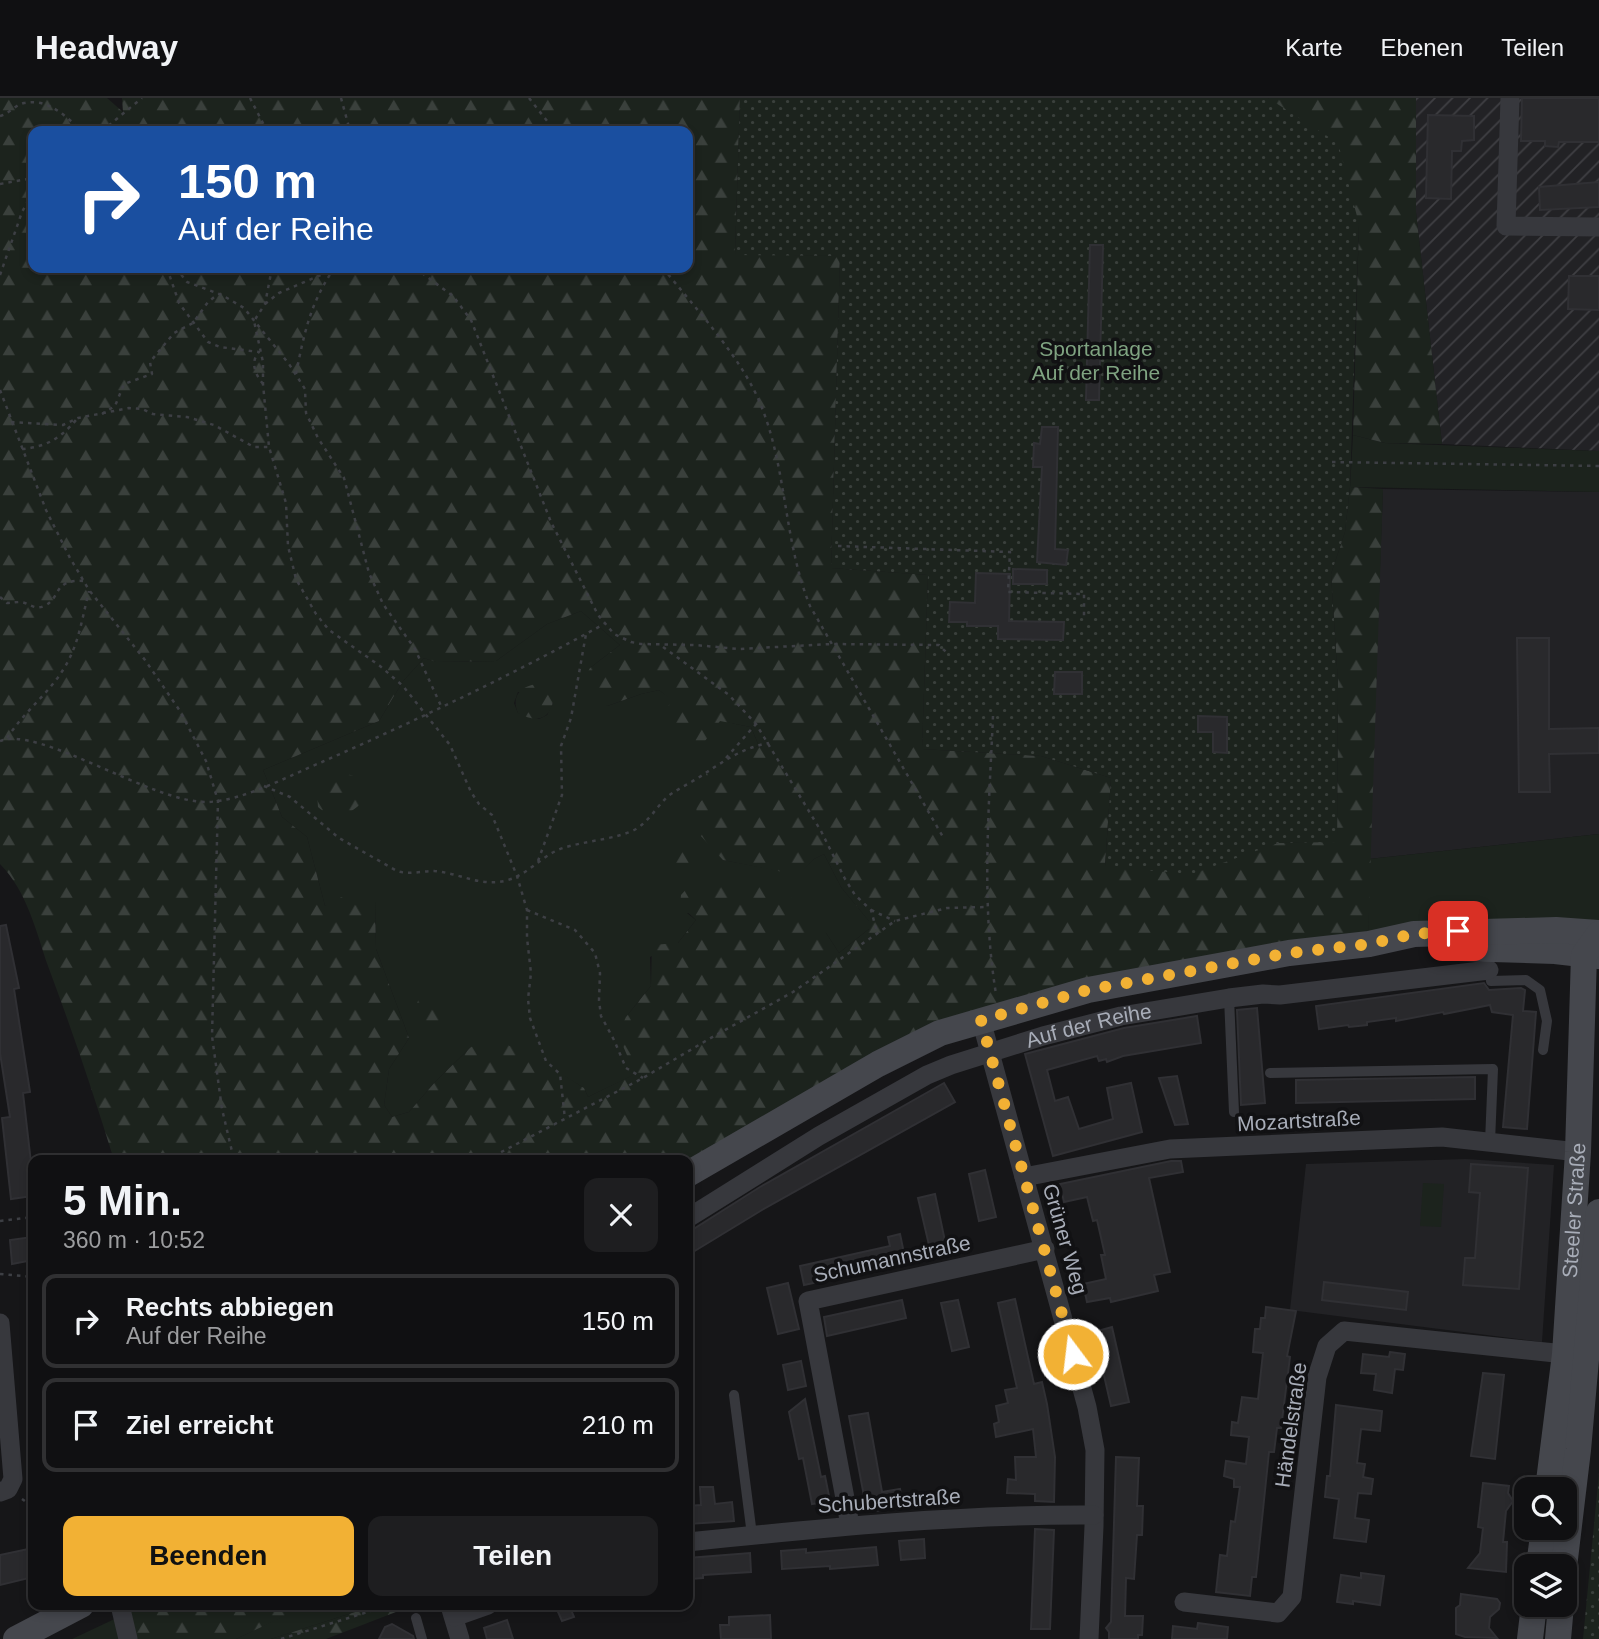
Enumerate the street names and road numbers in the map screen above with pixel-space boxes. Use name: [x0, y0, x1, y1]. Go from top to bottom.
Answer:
street label: Auf der Reihe: [1023, 999, 1153, 1052]
street label: Mozartstraße: [1237, 1106, 1361, 1135]
street label: Steeler Straße: [1558, 1142, 1589, 1279]
street label: Grüner Weg: [1039, 1181, 1092, 1297]
street label: Schumannstraße: [811, 1231, 973, 1286]
street label: Händelstraße: [1270, 1361, 1311, 1489]
street label: Schubertstraße: [817, 1484, 961, 1517]

